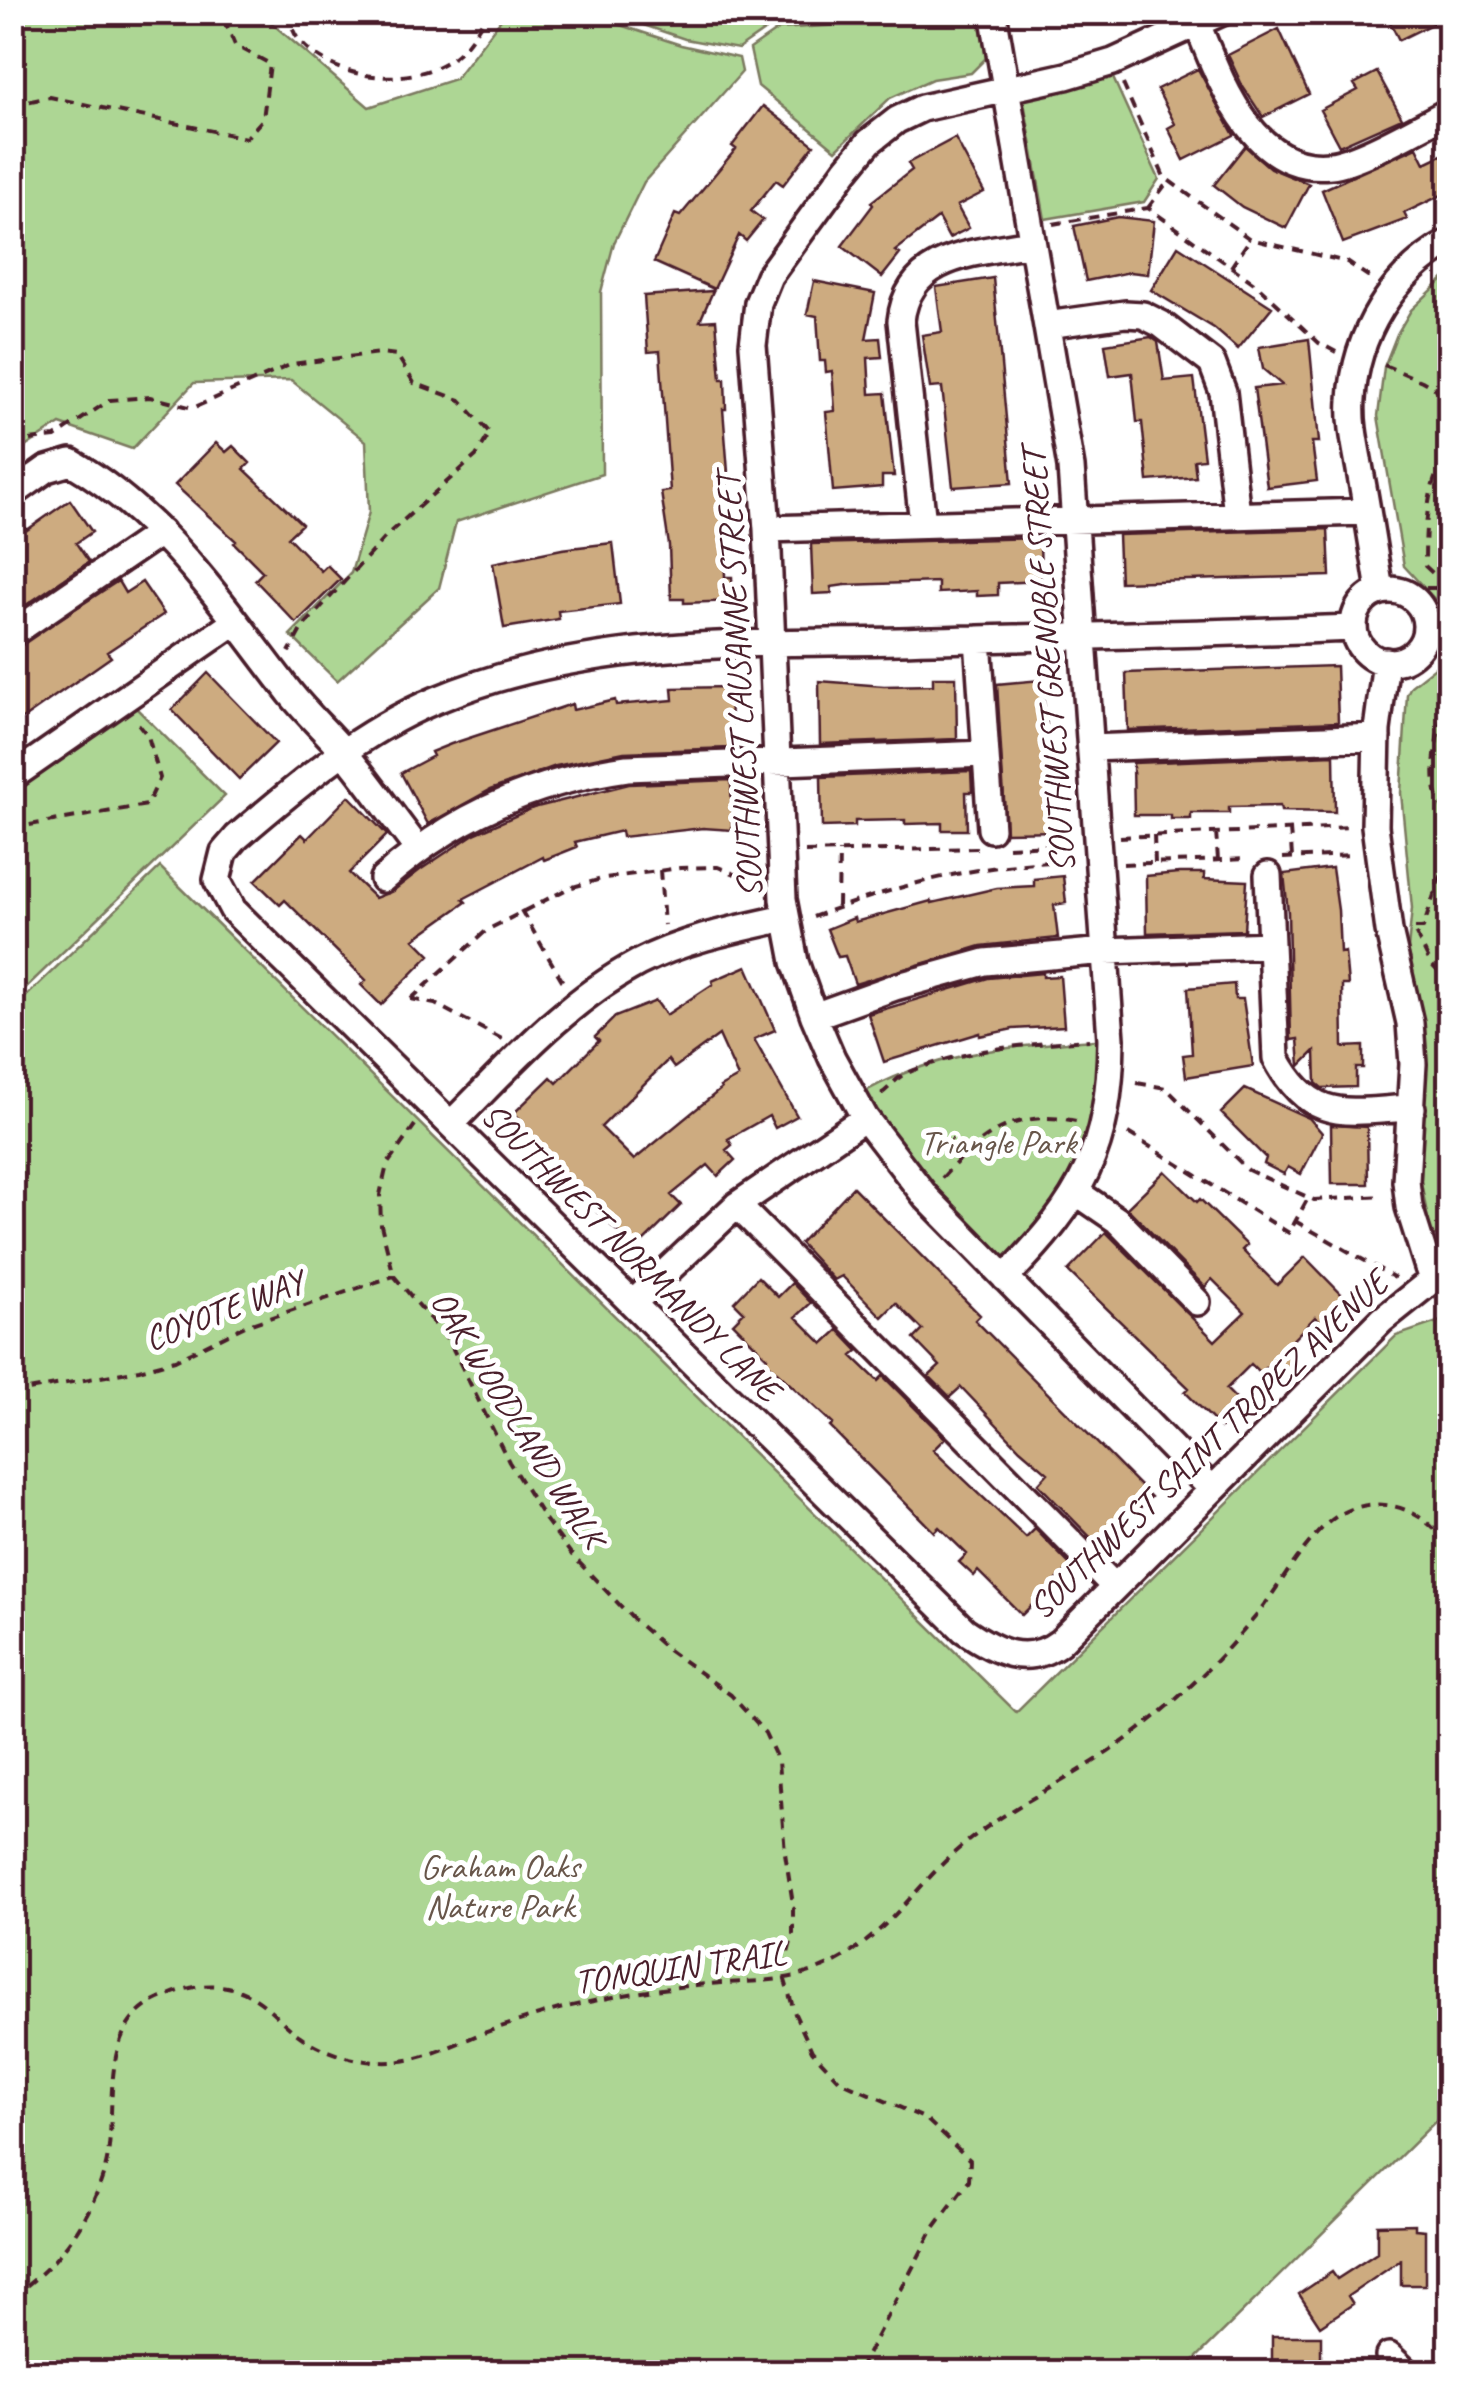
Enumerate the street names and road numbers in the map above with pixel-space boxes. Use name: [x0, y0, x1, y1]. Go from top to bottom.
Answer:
street label: SOUTHWEST GRENOBLE STREET: [1010, 439, 1085, 874]
street label: SOUTHWEST LAUSANNE STREET: [705, 464, 773, 899]
street label: SOUTHWEST NORMANDY LANE: [472, 1093, 793, 1414]
street label: COYOTE WAY: [138, 1257, 315, 1361]
street label: SOUTHWEST SAINT TROPEZ AVENUE: [1019, 1258, 1401, 1629]
street label: OAK WOODLAND WALK: [421, 1282, 618, 1561]
street label: TONQUIN TRAIL: [572, 1930, 789, 2004]

